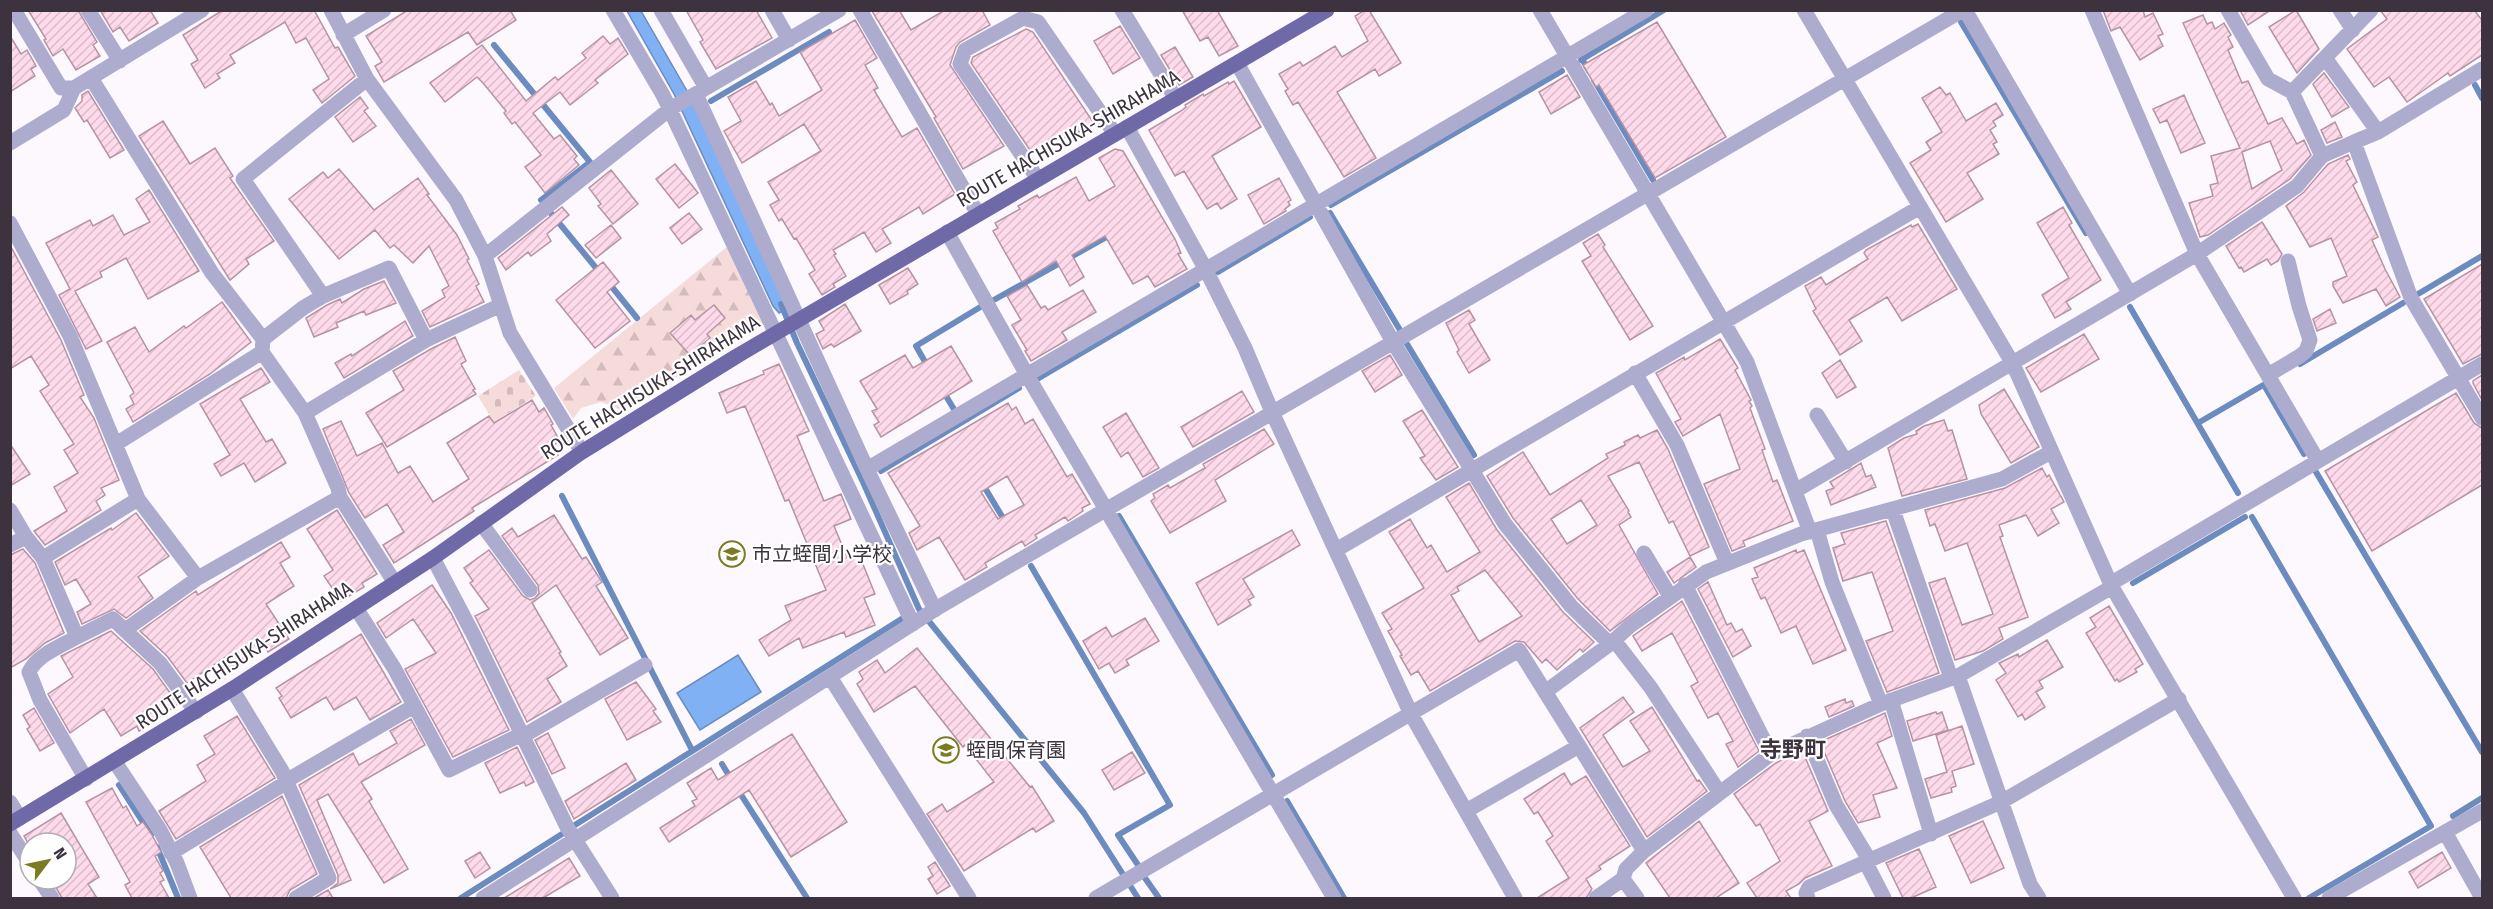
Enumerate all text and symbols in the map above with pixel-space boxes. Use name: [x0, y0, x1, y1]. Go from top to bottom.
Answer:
street label: ROUTE HACHISUKA-SHIRAHAMA: [952, 64, 1184, 212]
street label: ROUTE HACHISUKA-SHIRAHAMA: [536, 309, 764, 464]
school or university icon: 市立蛭間小学校: [717, 539, 747, 569]
place label: 市立蛭間小学校: [752, 542, 892, 566]
street label: ROUTE HACHISUKA-SHIRAHAMA: [131, 576, 357, 734]
school or university icon: 蛭間保育園: [931, 735, 961, 765]
district label: 寺野町: [1760, 736, 1826, 763]
place label: 蛭間保育園: [966, 738, 1066, 762]
north arrow: [18, 831, 78, 891]
text: N: [50, 844, 71, 862]

